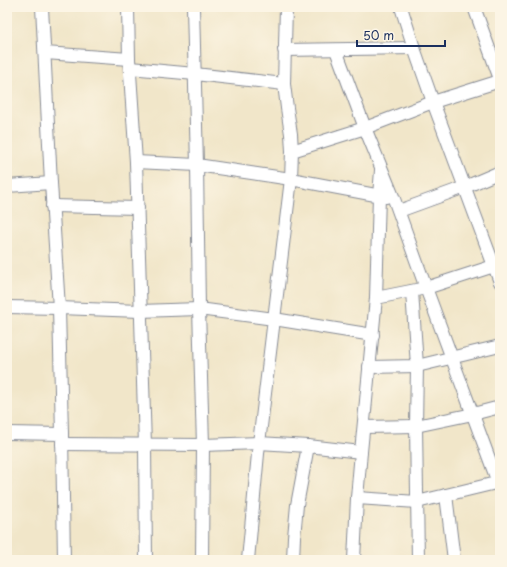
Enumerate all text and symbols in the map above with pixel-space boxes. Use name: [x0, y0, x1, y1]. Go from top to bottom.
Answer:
scale bar: [357, 22, 445, 48]
text: 50 m: [363, 26, 394, 44]

